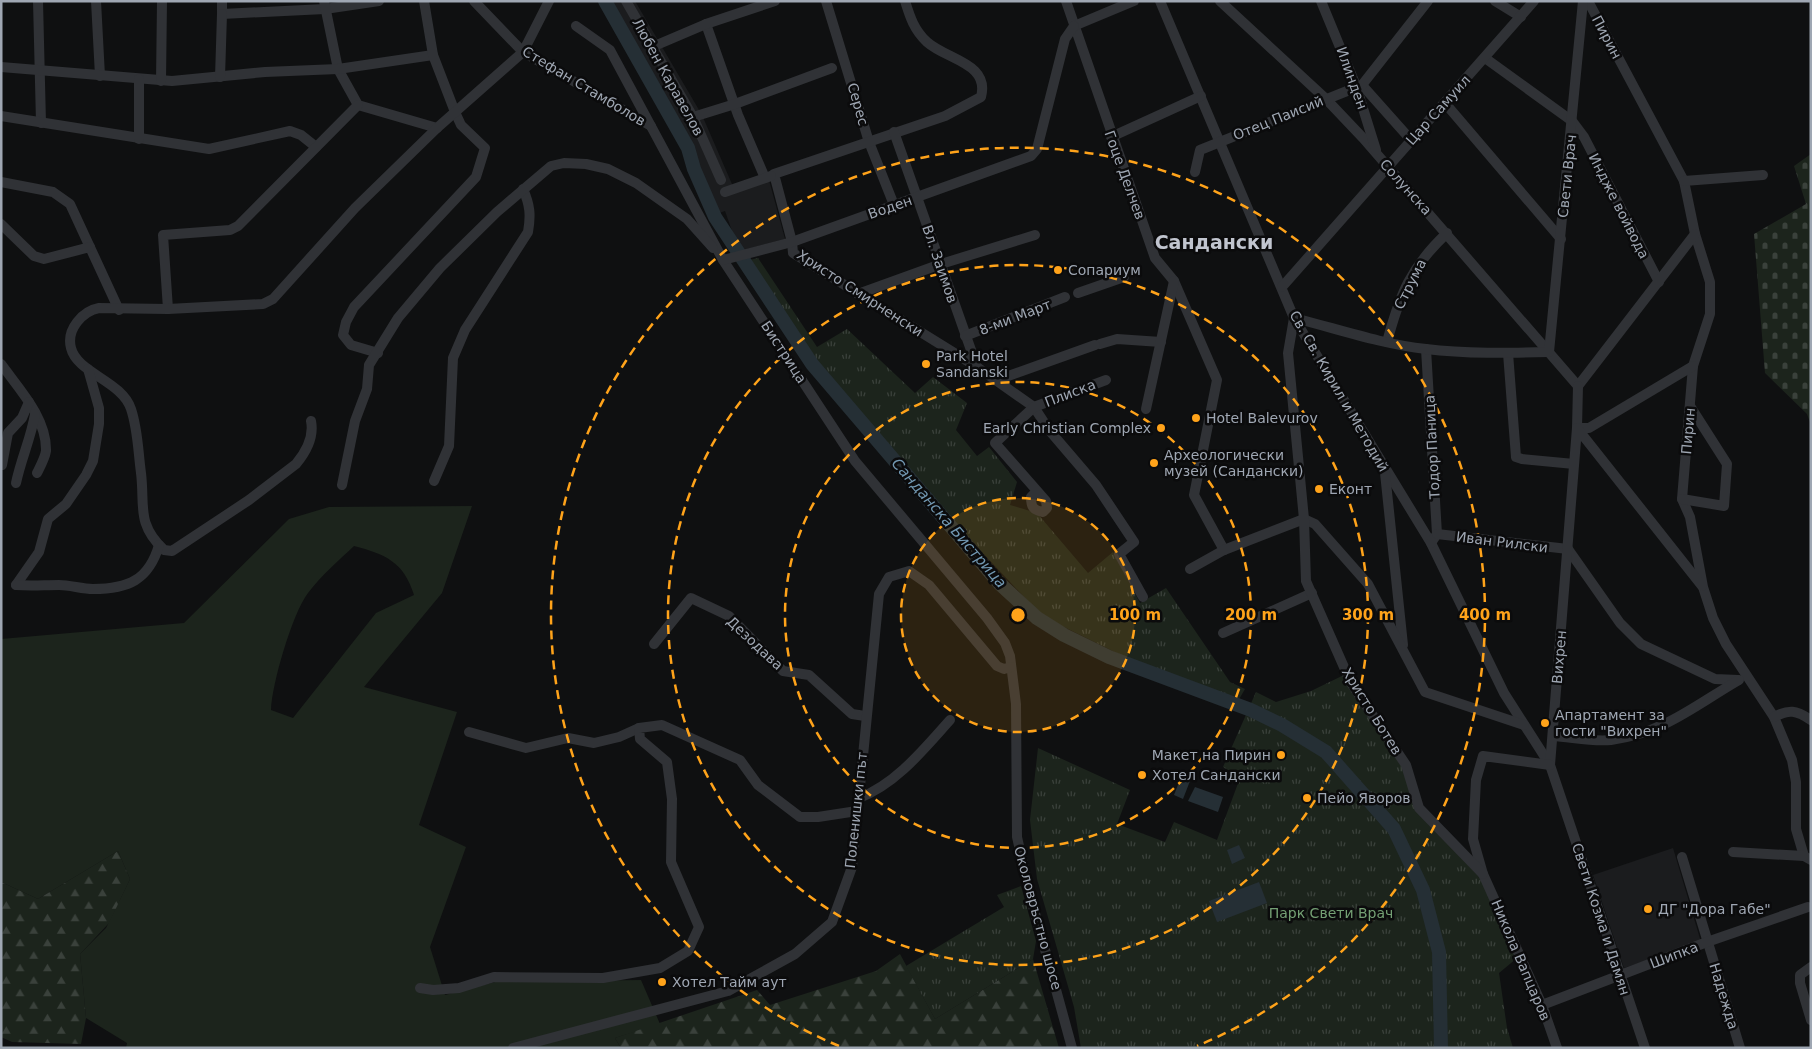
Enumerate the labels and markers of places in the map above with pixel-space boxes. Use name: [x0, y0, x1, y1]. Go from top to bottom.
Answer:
place label: Сопариум: [1068, 262, 1141, 278]
marker: Сопариум: [1052, 264, 1064, 276]
place label: Park Hotel Sandanski: [936, 348, 1008, 380]
marker: Park Hotel Sandanski: [920, 358, 932, 370]
place label: Hotel Balevurov: [1206, 410, 1318, 426]
marker: Hotel Balevurov: [1190, 412, 1202, 424]
place label: Early Christian Complex: [983, 420, 1151, 436]
marker: Early Christian Complex: [1155, 422, 1167, 434]
place label: Археологически музей (Сандански): [1164, 447, 1304, 479]
marker: Археологически музей (Сандански): [1148, 457, 1160, 469]
place label: Еконт: [1329, 481, 1372, 497]
marker: Еконт: [1313, 483, 1325, 495]
centre of rings: [1009, 606, 1027, 624]
place label: Апартамент за гости "Вихрен": [1555, 707, 1667, 739]
marker: Апартамент за гости "Вихрен": [1539, 717, 1551, 729]
place label: Макет на Пирин: [1152, 747, 1271, 763]
marker: Макет на Пирин: [1275, 749, 1287, 761]
place label: Хотел Сандански: [1152, 767, 1281, 783]
marker: Хотел Сандански: [1136, 769, 1148, 781]
place label: Пейо Яворов: [1317, 790, 1411, 806]
marker: Пейо Яворов: [1301, 792, 1313, 804]
place label: ДГ "Дора Габе": [1658, 901, 1771, 917]
marker: ДГ "Дора Габе": [1642, 903, 1654, 915]
place label: Хотел Тайм аут: [672, 974, 787, 990]
marker: Хотел Тайм аут: [656, 976, 668, 988]

